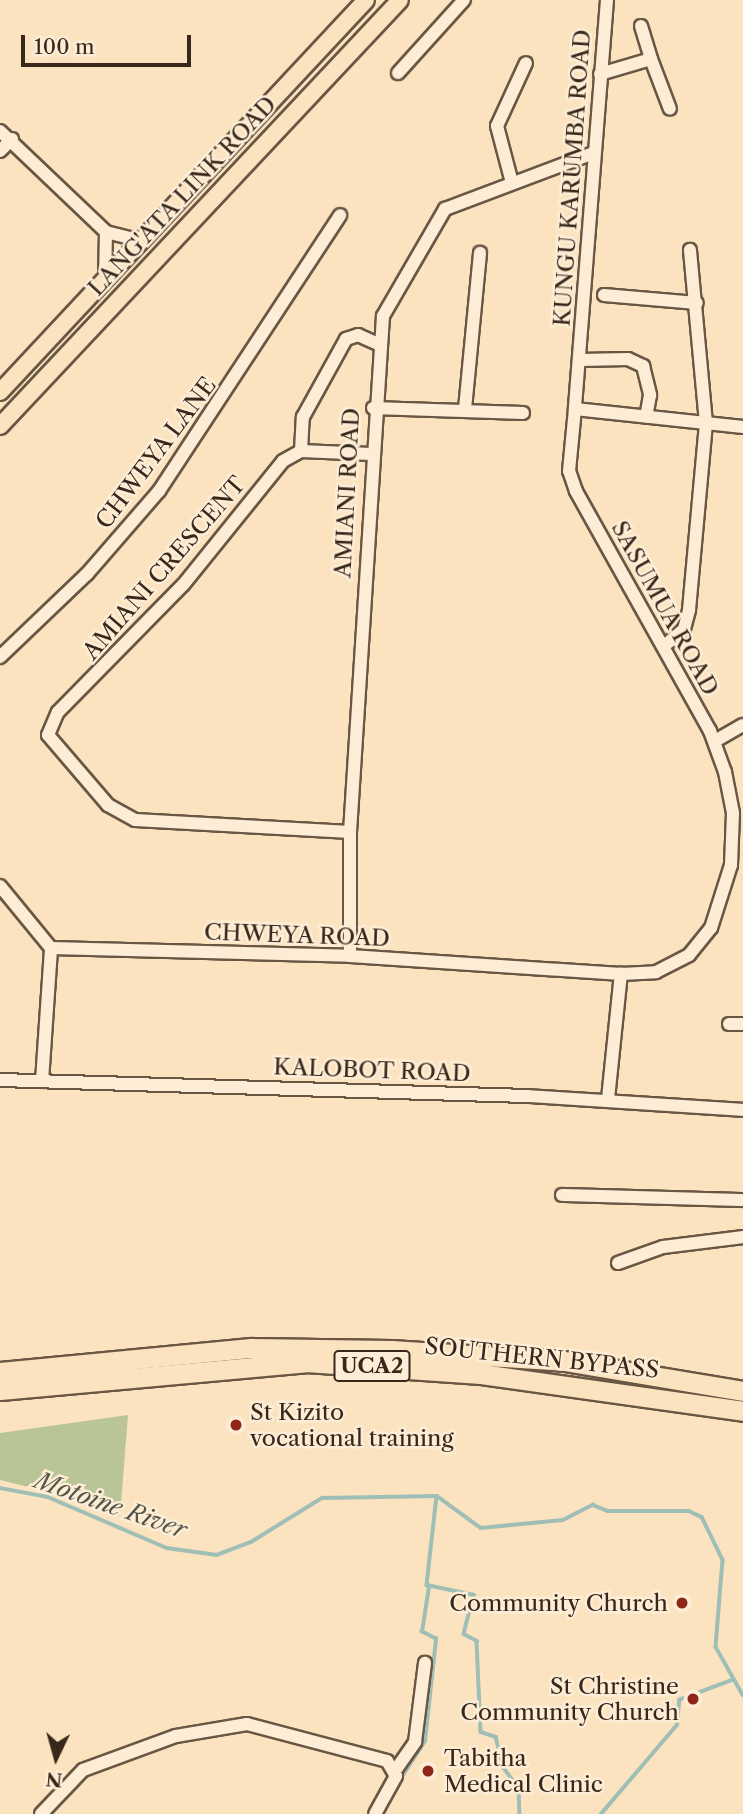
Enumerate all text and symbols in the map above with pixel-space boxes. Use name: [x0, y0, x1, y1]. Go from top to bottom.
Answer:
scale bar: [24, 21, 194, 65]
street label: KUNGU KARUMBA ROAD: [548, 28, 596, 328]
text: 100 m: [34, 34, 95, 59]
street label: LANG'ATA LINK ROAD: [82, 90, 282, 302]
street label: CHWEYA LANE: [90, 372, 222, 534]
street label: AMIANI ROAD: [329, 407, 365, 579]
street label: AMIANI CRESCENT: [77, 471, 251, 665]
street label: SASUMUA ROAD: [605, 516, 725, 700]
street label: CHWEYA ROAD: [203, 918, 391, 952]
street label: KALOBOT ROAD: [273, 1053, 471, 1087]
street label: SOUTHERN BYPASS: [423, 1332, 661, 1384]
road number: UCA2: [334, 1348, 410, 1384]
place label: St Kizito vocational training: [250, 1398, 454, 1452]
marker: St Kizito vocational training: [228, 1417, 244, 1433]
water label: Motoine River: [31, 1466, 191, 1544]
place label: Community Church: [449, 1589, 668, 1617]
marker: Community Church: [674, 1595, 690, 1611]
place label: St Christine Community Church: [460, 1672, 679, 1726]
marker: St Christine Community Church: [685, 1691, 701, 1707]
north arrow: [21, 1723, 91, 1793]
place label: Tabitha Medical Clinic: [444, 1744, 603, 1798]
marker: Tabitha Medical Clinic: [418, 1761, 438, 1781]
text: N: [45, 1767, 63, 1792]

